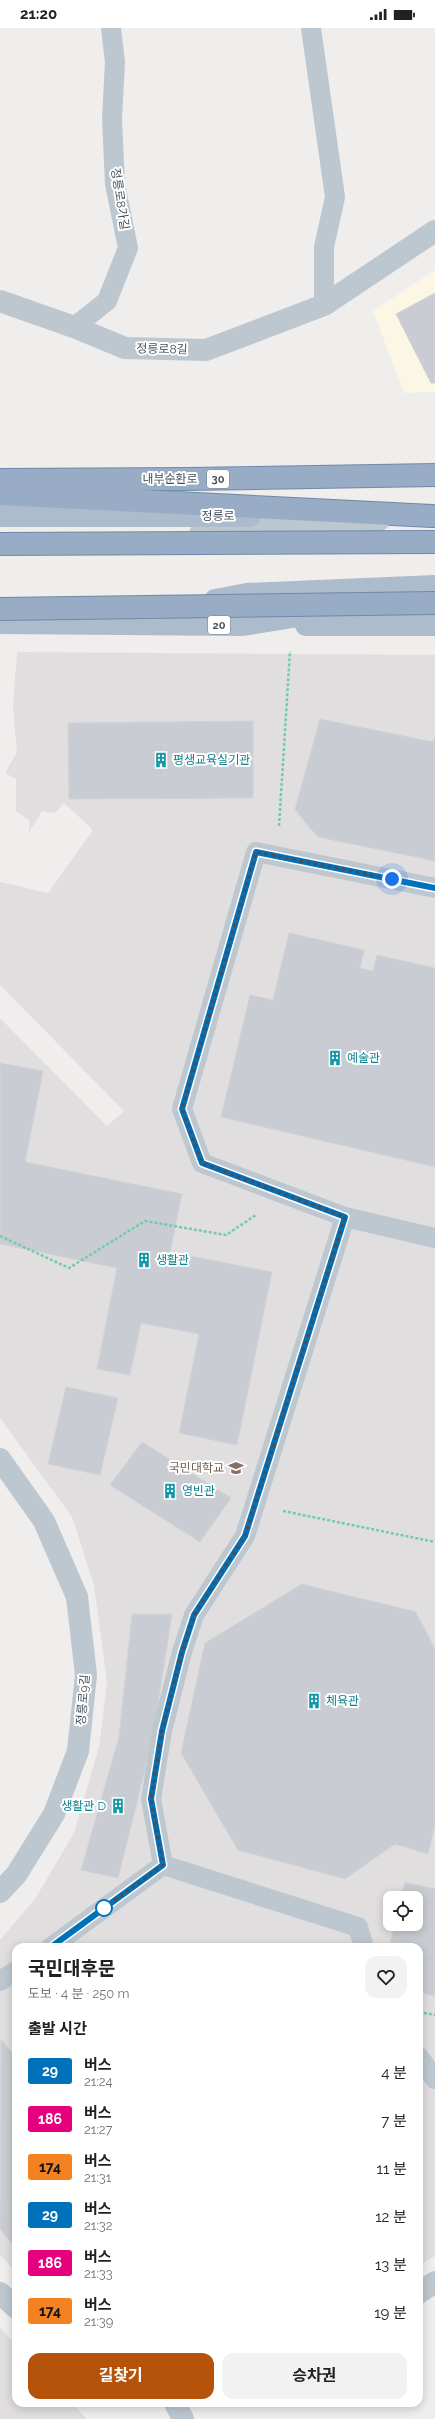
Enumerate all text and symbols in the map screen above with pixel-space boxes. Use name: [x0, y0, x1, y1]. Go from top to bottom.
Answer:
text: 21:20: [20, 5, 57, 23]
street label: 정릉로8가길: [108, 167, 132, 231]
street label: 정릉로8길: [136, 342, 188, 356]
road number: 30: [207, 470, 229, 488]
street label: 내부순환로: [142, 472, 198, 486]
street label: 정릉로: [201, 509, 235, 523]
road number: 20: [208, 616, 230, 634]
building icon: 평생교육실기관: [152, 751, 170, 769]
place label: 평생교육실기관: [173, 753, 250, 767]
your location: [382, 869, 402, 889]
building icon: 예술관: [326, 1049, 344, 1067]
place label: 예술관: [347, 1051, 380, 1065]
building icon: 생활관: [135, 1251, 153, 1269]
place label: 생활관: [156, 1253, 189, 1267]
school or university icon: 국민대학교: [227, 1459, 245, 1477]
place label: 국민대학교: [169, 1461, 224, 1475]
building icon: 영빈관: [161, 1482, 179, 1500]
place label: 영빈관: [182, 1484, 215, 1498]
street label: 정릉로9길: [74, 1674, 92, 1726]
building icon: 체육관: [305, 1692, 323, 1710]
place label: 체육관: [326, 1694, 359, 1708]
building icon: 생활관 D: [109, 1797, 127, 1815]
place label: 생활관 D: [61, 1799, 106, 1813]
map controls: [383, 1891, 423, 1931]
button: locate: [383, 1891, 423, 1931]
unlabelled marker: [95, 1899, 113, 1917]
button: heart: [365, 1956, 407, 1998]
text: 국민대후문: [28, 1957, 115, 1979]
text: 도보 · 4 분 · 250 m: [28, 1986, 130, 2001]
text: 출발 시간: [28, 2020, 87, 2038]
text: 버스: [84, 2056, 112, 2074]
text: 29: [42, 2063, 58, 2079]
text: 4 분: [381, 2064, 407, 2082]
text: 21:24: [84, 2074, 113, 2089]
text: 버스: [84, 2104, 112, 2122]
text: 186: [38, 2111, 62, 2127]
text: 7 분: [381, 2112, 407, 2130]
text: 21:27: [84, 2122, 113, 2137]
text: 버스: [84, 2152, 112, 2170]
text: 174: [39, 2159, 61, 2175]
text: 11 분: [377, 2160, 407, 2178]
text: 21:31: [84, 2170, 111, 2185]
text: 버스: [84, 2200, 112, 2218]
text: 29: [42, 2207, 58, 2223]
text: 12 분: [375, 2208, 407, 2226]
text: 21:32: [84, 2218, 113, 2233]
text: 버스: [84, 2248, 112, 2266]
text: 186: [38, 2255, 62, 2271]
text: 13 분: [375, 2256, 407, 2274]
text: 21:33: [84, 2266, 113, 2281]
text: 버스: [84, 2296, 112, 2314]
text: 174: [39, 2303, 61, 2319]
text: 19 분: [374, 2304, 407, 2322]
text: 21:39: [84, 2314, 113, 2329]
button: 길찾기: [28, 2353, 214, 2399]
button: 승차권: [222, 2353, 407, 2399]

